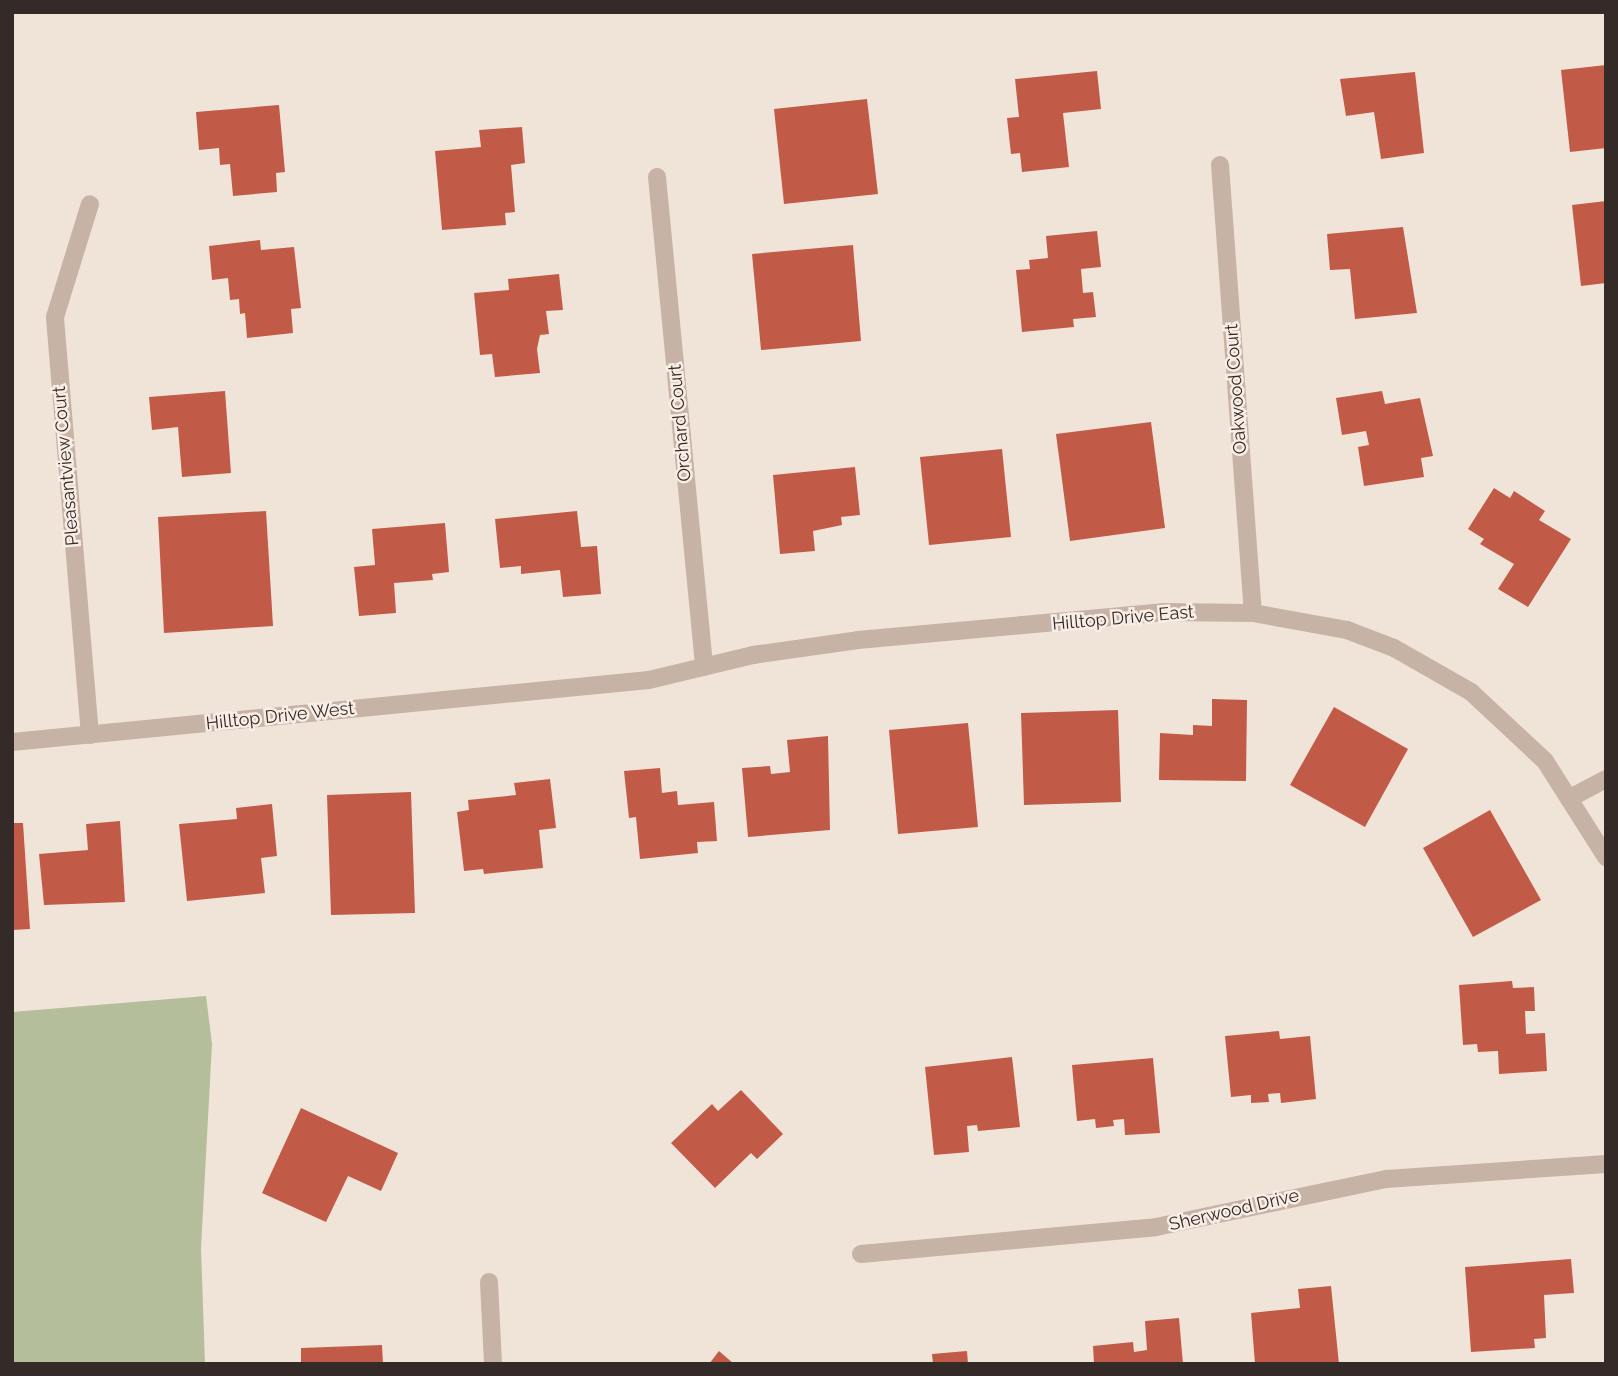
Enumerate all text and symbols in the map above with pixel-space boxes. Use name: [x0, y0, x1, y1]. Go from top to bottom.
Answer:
street label: Oakwood Court: [1221, 323, 1251, 455]
street label: Orchard Court: [664, 363, 696, 483]
street label: Pleasantview Court: [48, 385, 84, 547]
street label: Hilltop Drive East: [1051, 601, 1195, 635]
street label: Hilltop Drive West: [204, 697, 356, 735]
street label: Sherwood Drive: [1167, 1185, 1301, 1235]

